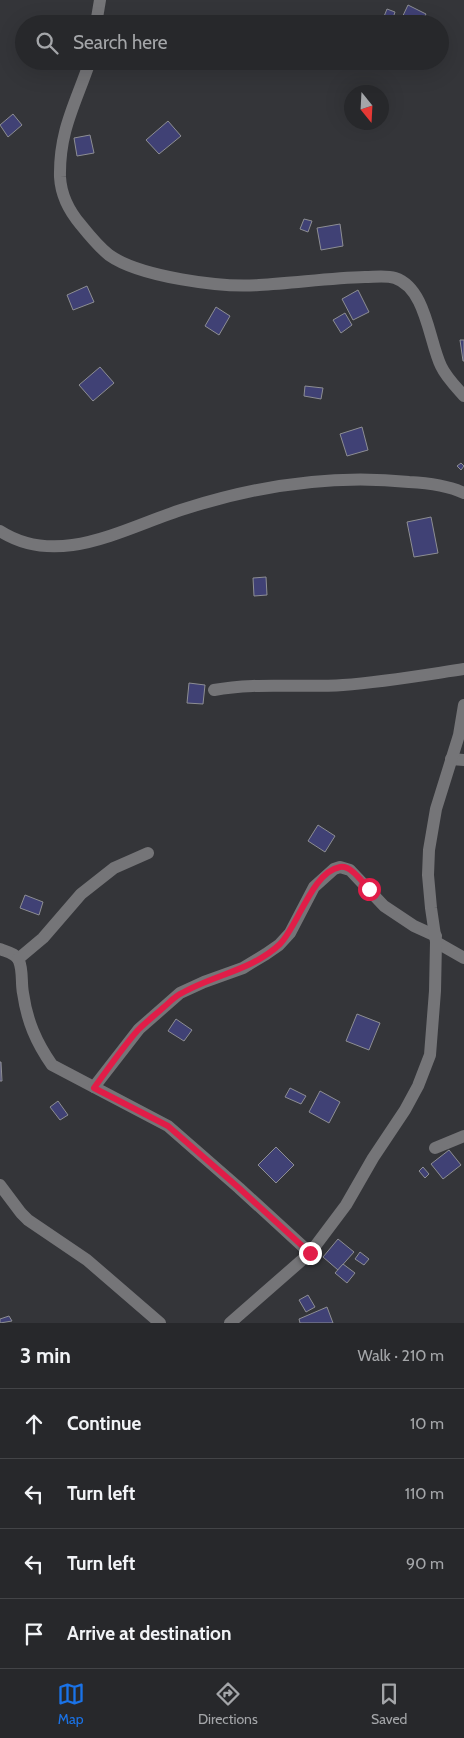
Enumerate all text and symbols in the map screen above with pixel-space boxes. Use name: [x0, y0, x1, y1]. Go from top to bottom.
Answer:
search box: [15, 15, 449, 70]
icon: search: [33, 29, 61, 57]
text: Search here: [73, 31, 167, 54]
north arrow: [344, 85, 389, 130]
route start: [358, 878, 381, 901]
route end: [299, 1242, 322, 1265]
text: 3 min: [20, 1343, 71, 1368]
text: Walk · 210 m: [357, 1346, 444, 1365]
icon: ahead: [20, 1410, 48, 1438]
text: Continue: [67, 1412, 141, 1435]
text: 10 m: [410, 1414, 444, 1433]
icon: left: [20, 1480, 48, 1508]
text: Turn left: [67, 1482, 135, 1505]
text: 110 m: [405, 1484, 444, 1503]
icon: left: [20, 1550, 48, 1578]
text: Turn left: [67, 1552, 135, 1575]
text: 90 m: [406, 1554, 444, 1573]
icon: arrive: [20, 1620, 48, 1648]
text: Arrive at destination: [67, 1622, 231, 1645]
tab: Map: [57, 1680, 85, 1728]
tab: Directions: [198, 1680, 258, 1728]
tab: Saved: [371, 1680, 407, 1728]

